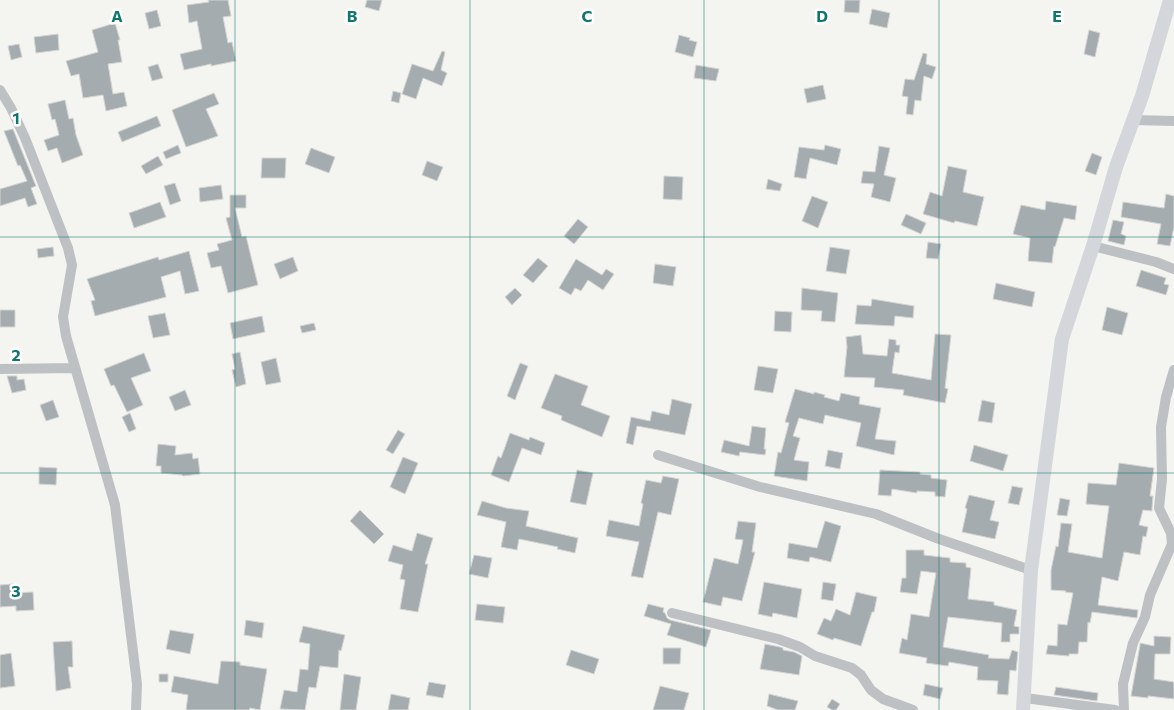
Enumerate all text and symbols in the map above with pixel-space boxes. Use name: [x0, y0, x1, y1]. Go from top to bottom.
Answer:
text: A: [111, 6, 123, 25]
text: B: [347, 6, 358, 25]
text: C: [582, 6, 593, 25]
text: D: [816, 6, 828, 25]
text: E: [1052, 6, 1062, 25]
text: 1: [12, 108, 20, 127]
text: 2: [11, 345, 21, 364]
text: 3: [11, 581, 21, 600]

